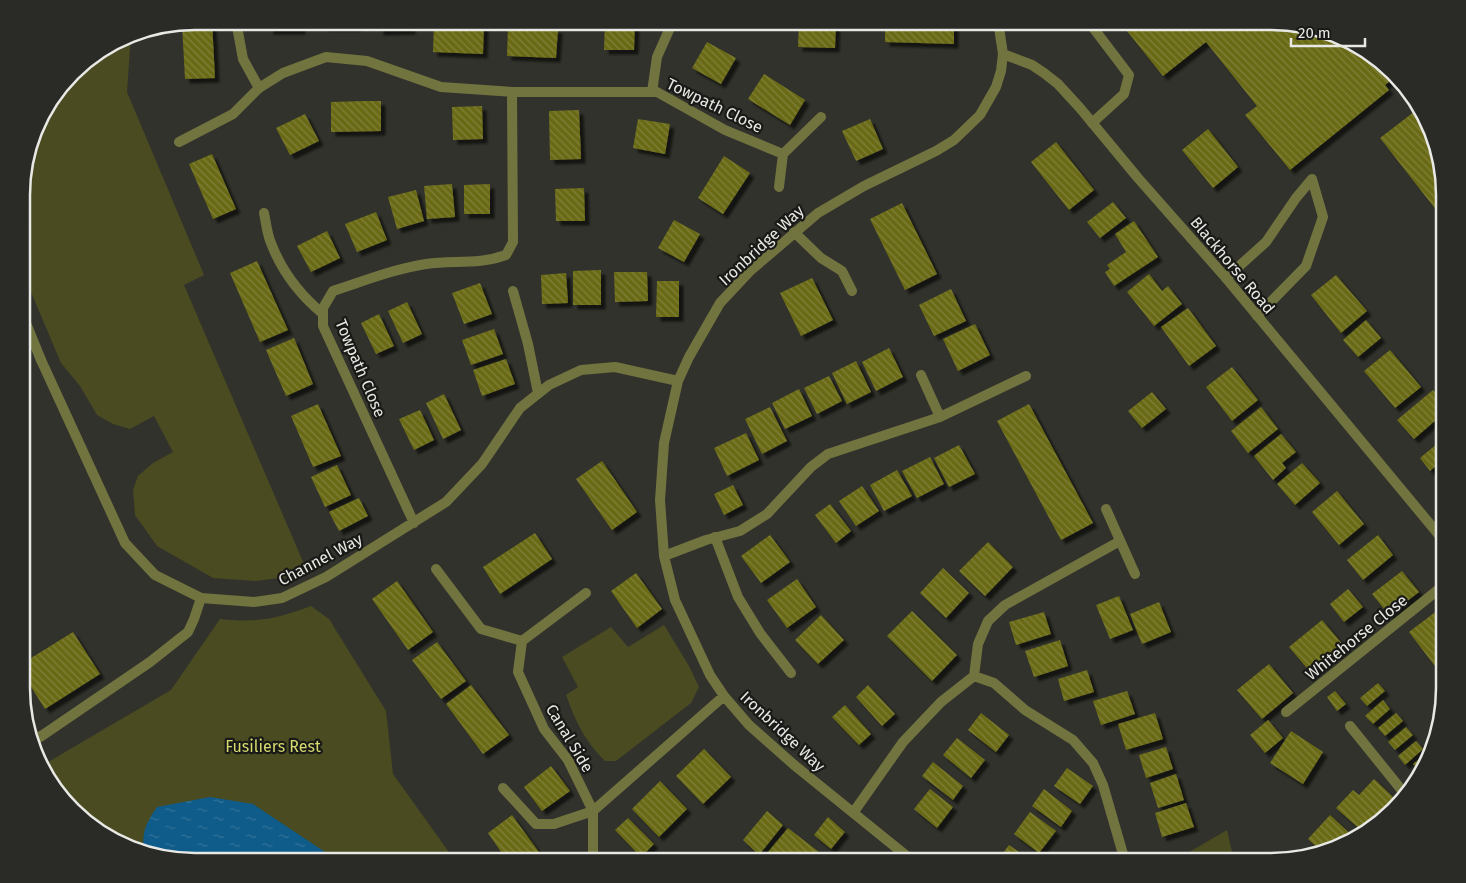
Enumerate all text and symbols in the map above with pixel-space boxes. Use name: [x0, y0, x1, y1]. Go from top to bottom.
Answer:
scale bar: [1291, 15, 1365, 47]
text: 20 m: [1298, 24, 1331, 42]
street label: Towpath Close: [664, 74, 766, 137]
street label: Ironbridge Way: [715, 201, 808, 289]
street label: Blackhorse Road: [1186, 213, 1279, 318]
street label: Towpath Close: [331, 316, 390, 420]
street label: Channel Way: [275, 529, 366, 590]
street label: Whitehorse Close: [1302, 591, 1411, 684]
street label: Ironbridge Way: [736, 687, 829, 776]
street label: Canal Side: [542, 701, 597, 776]
park label: Fusiliers Rest: [225, 737, 321, 756]

